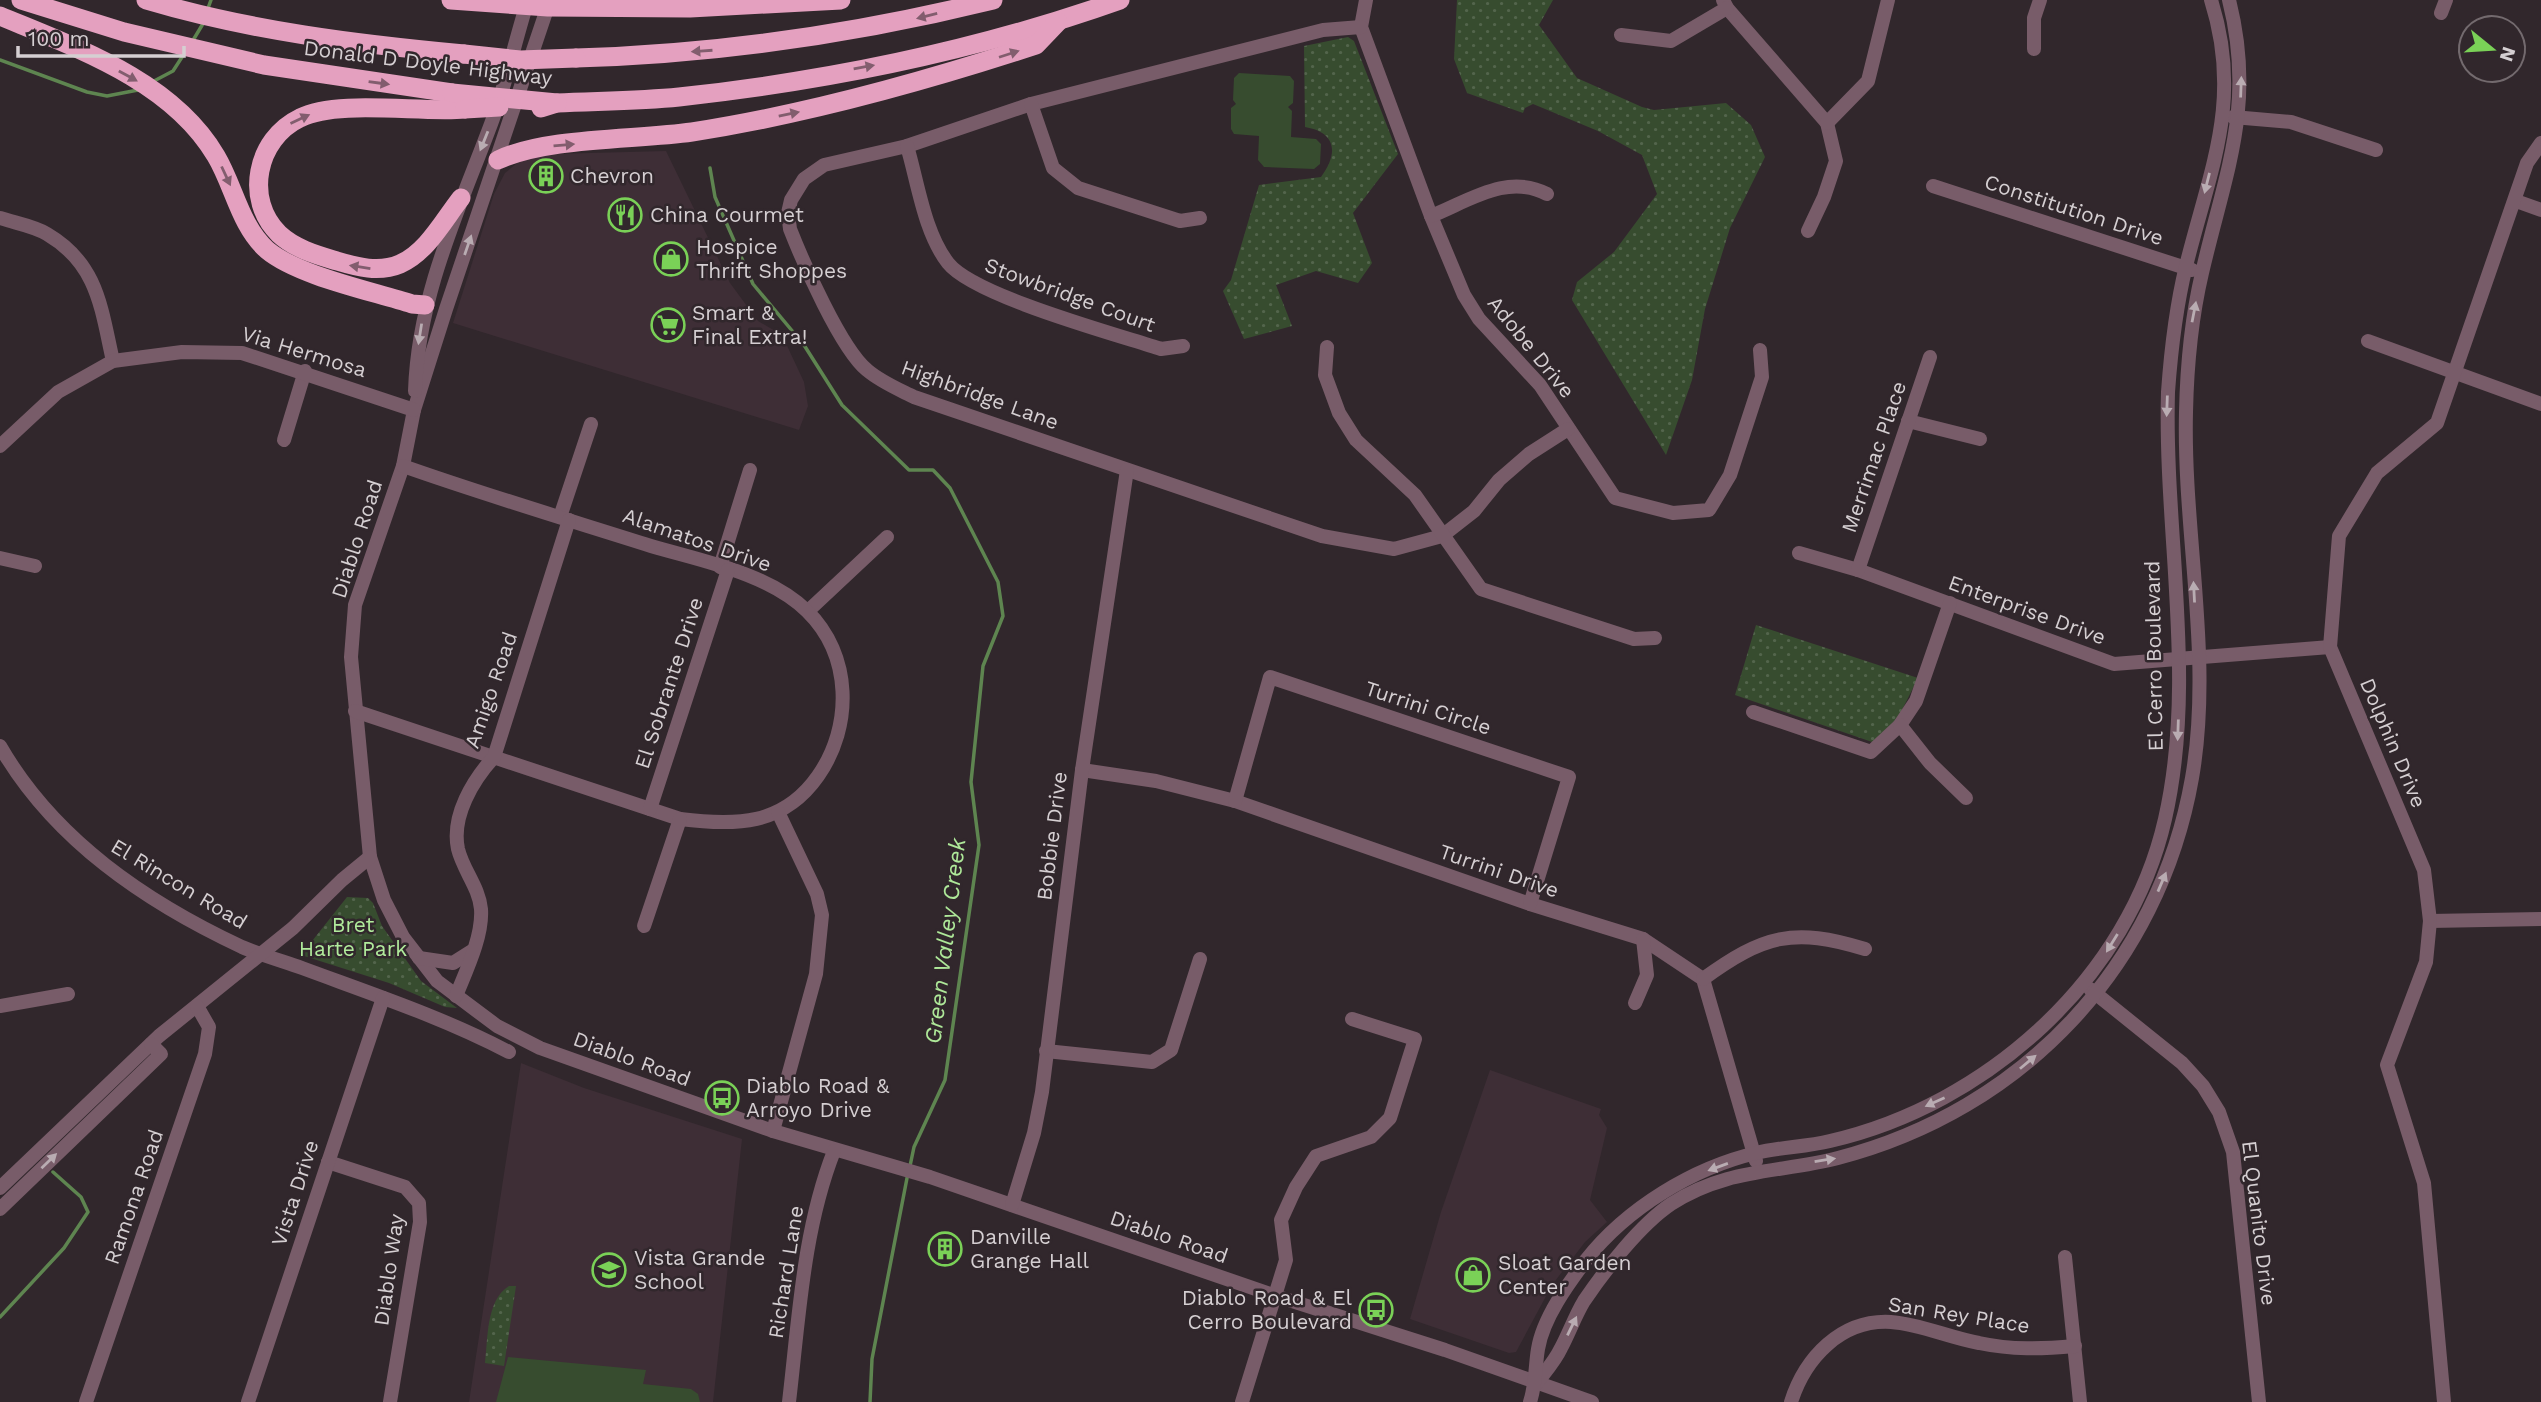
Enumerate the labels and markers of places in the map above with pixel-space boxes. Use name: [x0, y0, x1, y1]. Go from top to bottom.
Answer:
building icon: Chevron: [527, 157, 565, 195]
place label: Chevron: [570, 163, 654, 188]
restaurant icon: China Courmet: [606, 196, 644, 234]
place label: China Courmet: [650, 202, 804, 227]
place label: Hospice Thrift Shoppes: [696, 234, 847, 283]
shop icon: Hospice Thrift Shoppes: [652, 240, 690, 278]
place label: Smart & Final Extra!: [692, 300, 807, 349]
supermarket icon: Smart & Final Extra!: [649, 306, 687, 344]
place label: Diablo Road & Arroyo Drive: [746, 1073, 890, 1122]
bus stop icon: Diablo Road & Arroyo Drive: [703, 1079, 741, 1117]
place label: Danville Grange Hall: [970, 1224, 1089, 1273]
building icon: Danville Grange Hall: [926, 1230, 964, 1268]
place label: Vista Grande School: [634, 1245, 765, 1294]
place label: Sloat Garden Center: [1498, 1250, 1632, 1299]
school or university icon: Vista Grande School: [590, 1251, 628, 1289]
shop icon: Sloat Garden Center: [1454, 1256, 1492, 1294]
place label: Diablo Road & El Cerro Boulevard: [1182, 1285, 1353, 1334]
bus stop icon: Diablo Road & El Cerro Boulevard: [1357, 1291, 1395, 1329]

